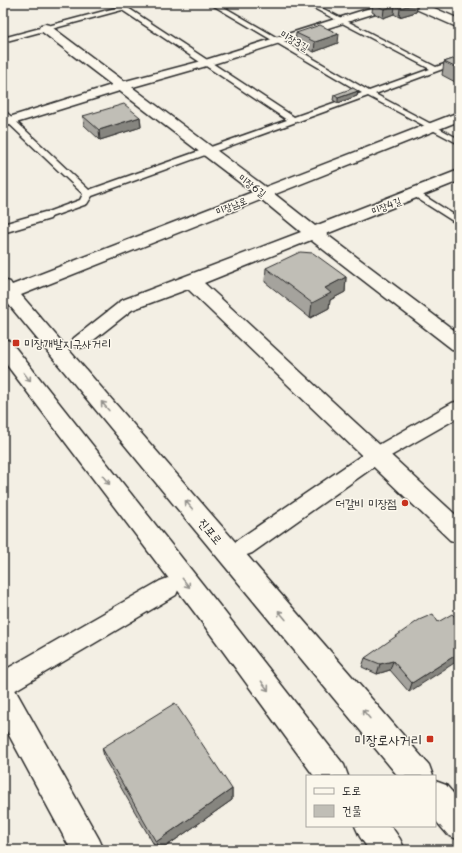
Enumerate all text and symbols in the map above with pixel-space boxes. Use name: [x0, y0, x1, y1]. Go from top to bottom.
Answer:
street label: 미장3길: [278, 26, 312, 54]
street label: 미장6길: [236, 170, 270, 200]
street label: 미장남로: [213, 192, 249, 218]
street label: 미장4길: [369, 192, 403, 218]
place label: 미장개발지구사거리: [24, 334, 111, 352]
marker: 미장개발지구사거리: [11, 338, 21, 348]
one-way arrow: [23, 371, 31, 382]
one-way arrow: [100, 401, 109, 412]
one-way arrow: [102, 474, 111, 485]
place label: 더갈비 미장점: [335, 494, 397, 512]
marker: 더갈비 미장점: [400, 498, 410, 508]
one-way arrow: [184, 500, 193, 511]
street label: 진포로: [195, 514, 227, 548]
one-way arrow: [182, 577, 190, 588]
one-way arrow: [278, 610, 287, 620]
one-way arrow: [261, 680, 269, 691]
one-way arrow: [362, 709, 371, 719]
place label: 미장로사거리: [354, 729, 422, 750]
marker: 미장로사거리: [425, 734, 435, 744]
legend: [306, 775, 436, 827]
text: 도로: [342, 781, 361, 799]
text: 건물: [342, 801, 362, 819]

